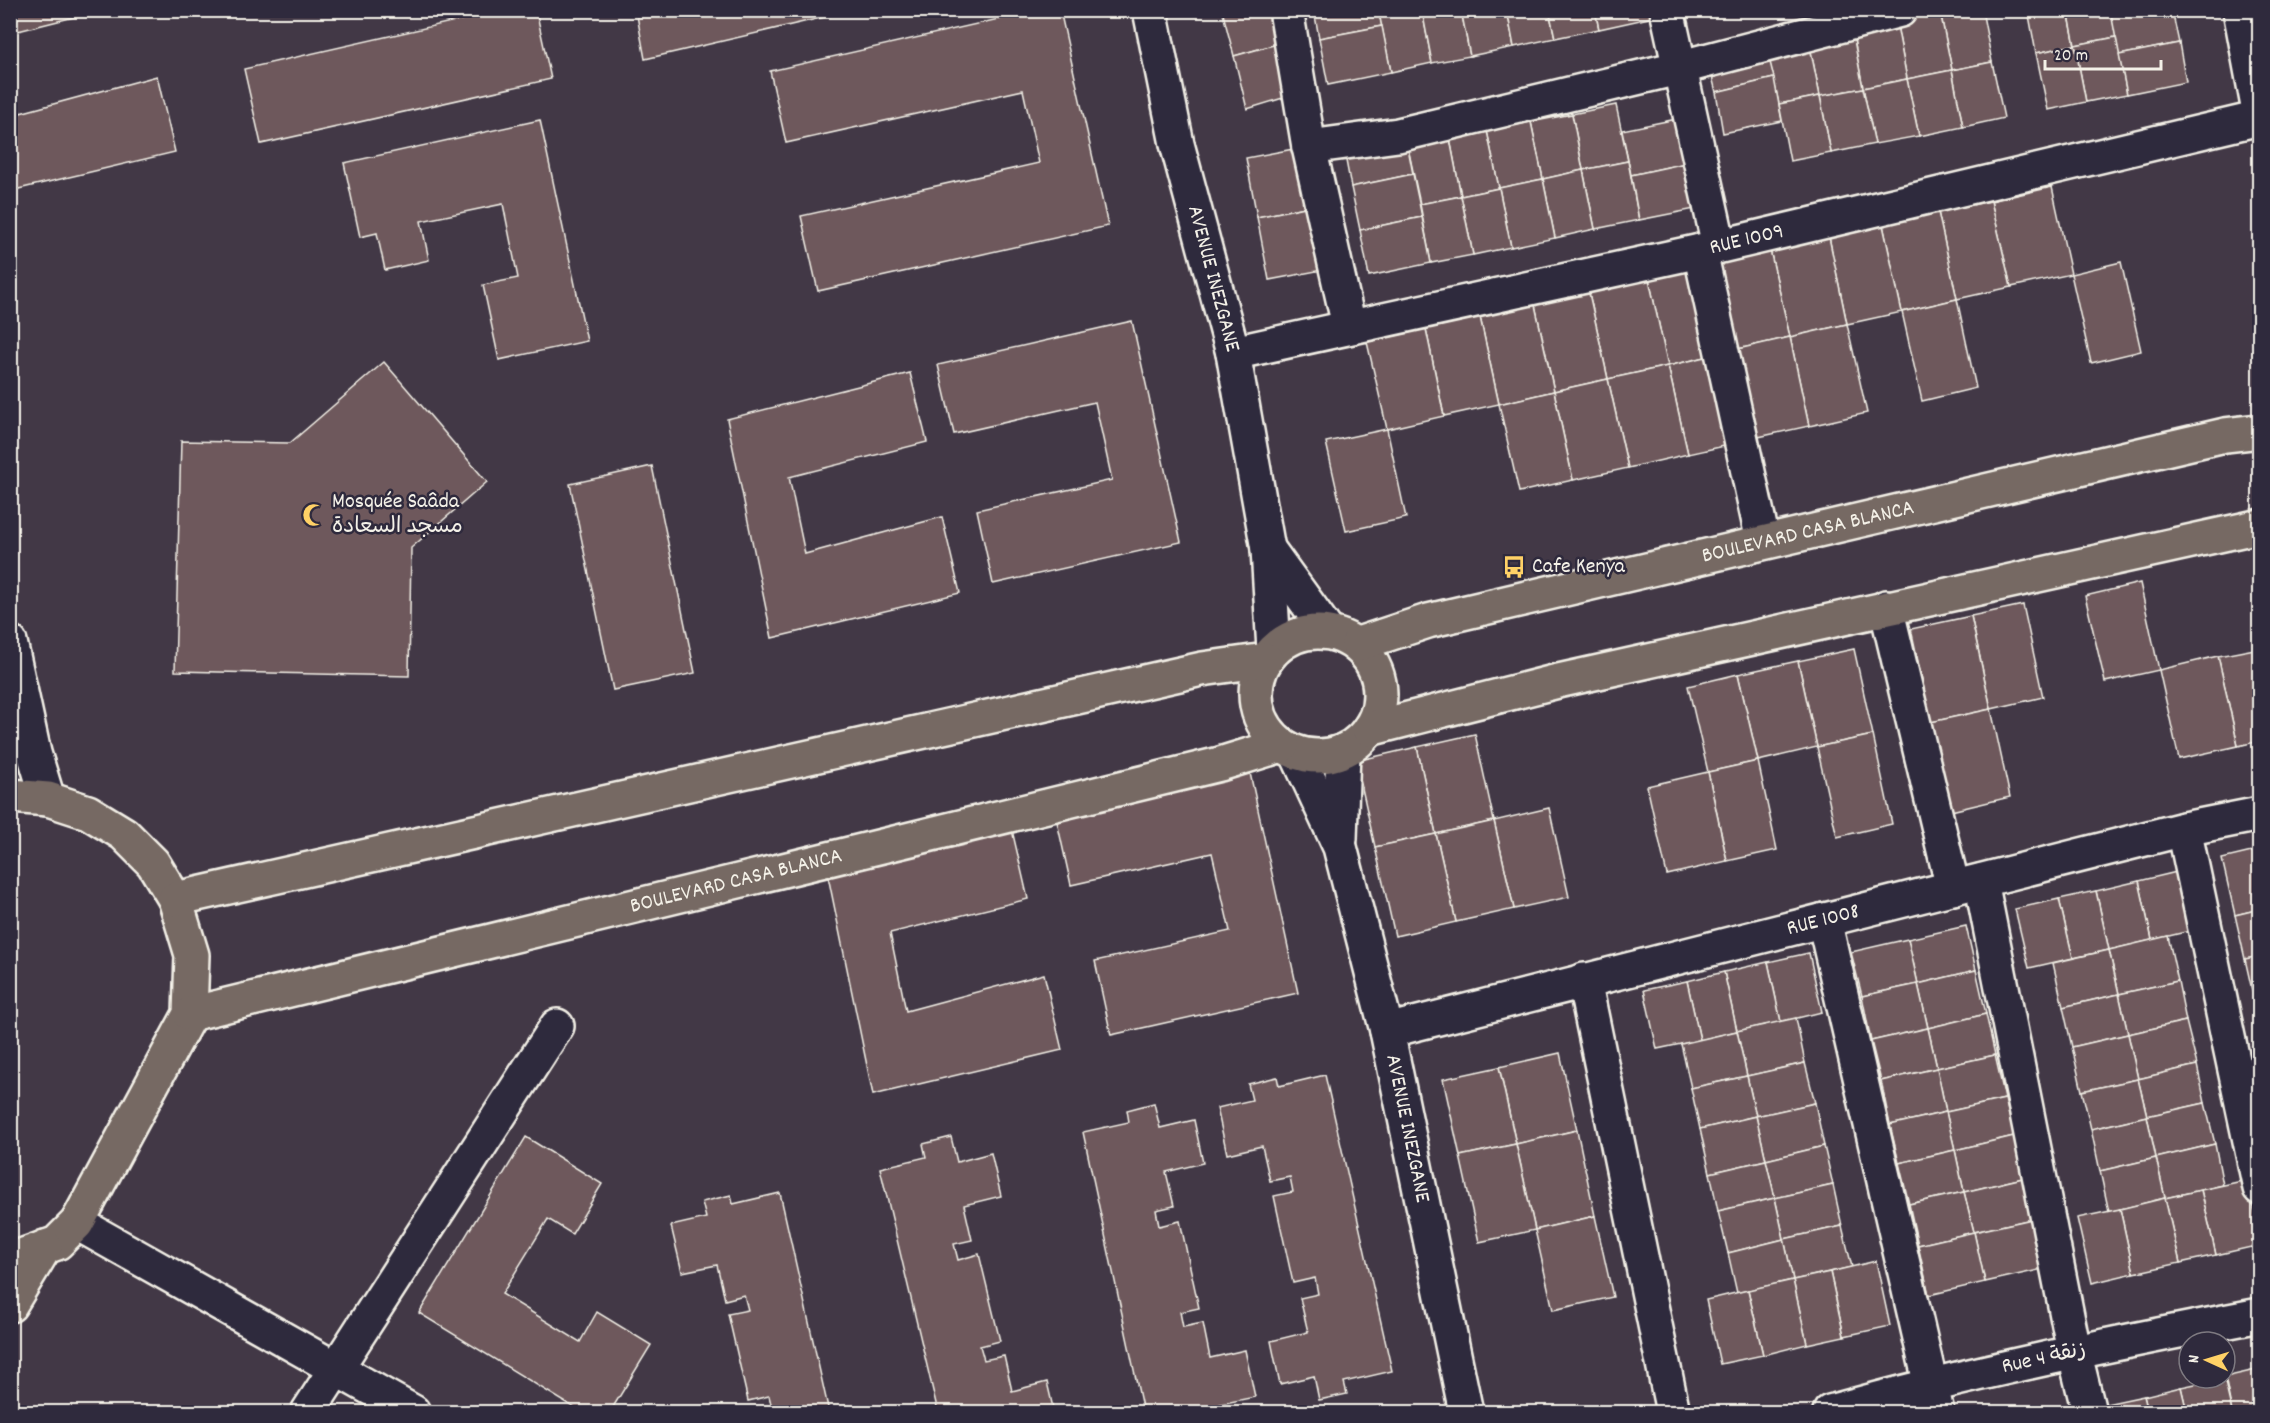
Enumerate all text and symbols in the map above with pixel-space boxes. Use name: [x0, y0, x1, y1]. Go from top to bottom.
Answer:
scale bar: [2045, 33, 2160, 71]
text: 20 m: [2054, 44, 2088, 69]
street label: AVENUE INEZGANE: [1179, 202, 1248, 355]
street label: RUE 1009: [1706, 216, 1787, 264]
place label: Mosquée Saâda مسجد السعادة: [332, 487, 463, 543]
street label: BOULEVARD CASA BLANCA: [1699, 493, 1917, 572]
mosque icon: Mosquée Saâda مسجد السعادة: [301, 502, 327, 528]
place label: Cafe Kenya: [1532, 552, 1626, 583]
bus stop icon: Cafe Kenya: [1501, 554, 1527, 580]
street label: BOULEVARD CASA BLANCA: [627, 841, 845, 922]
street label: RUE 1008: [1784, 896, 1863, 945]
street label: AVENUE INEZGANE: [1377, 1052, 1438, 1205]
north arrow: [2177, 1330, 2237, 1390]
street label: Rue 4 زنقة: [1999, 1335, 2089, 1383]
text: N: [2183, 1354, 2206, 1364]

